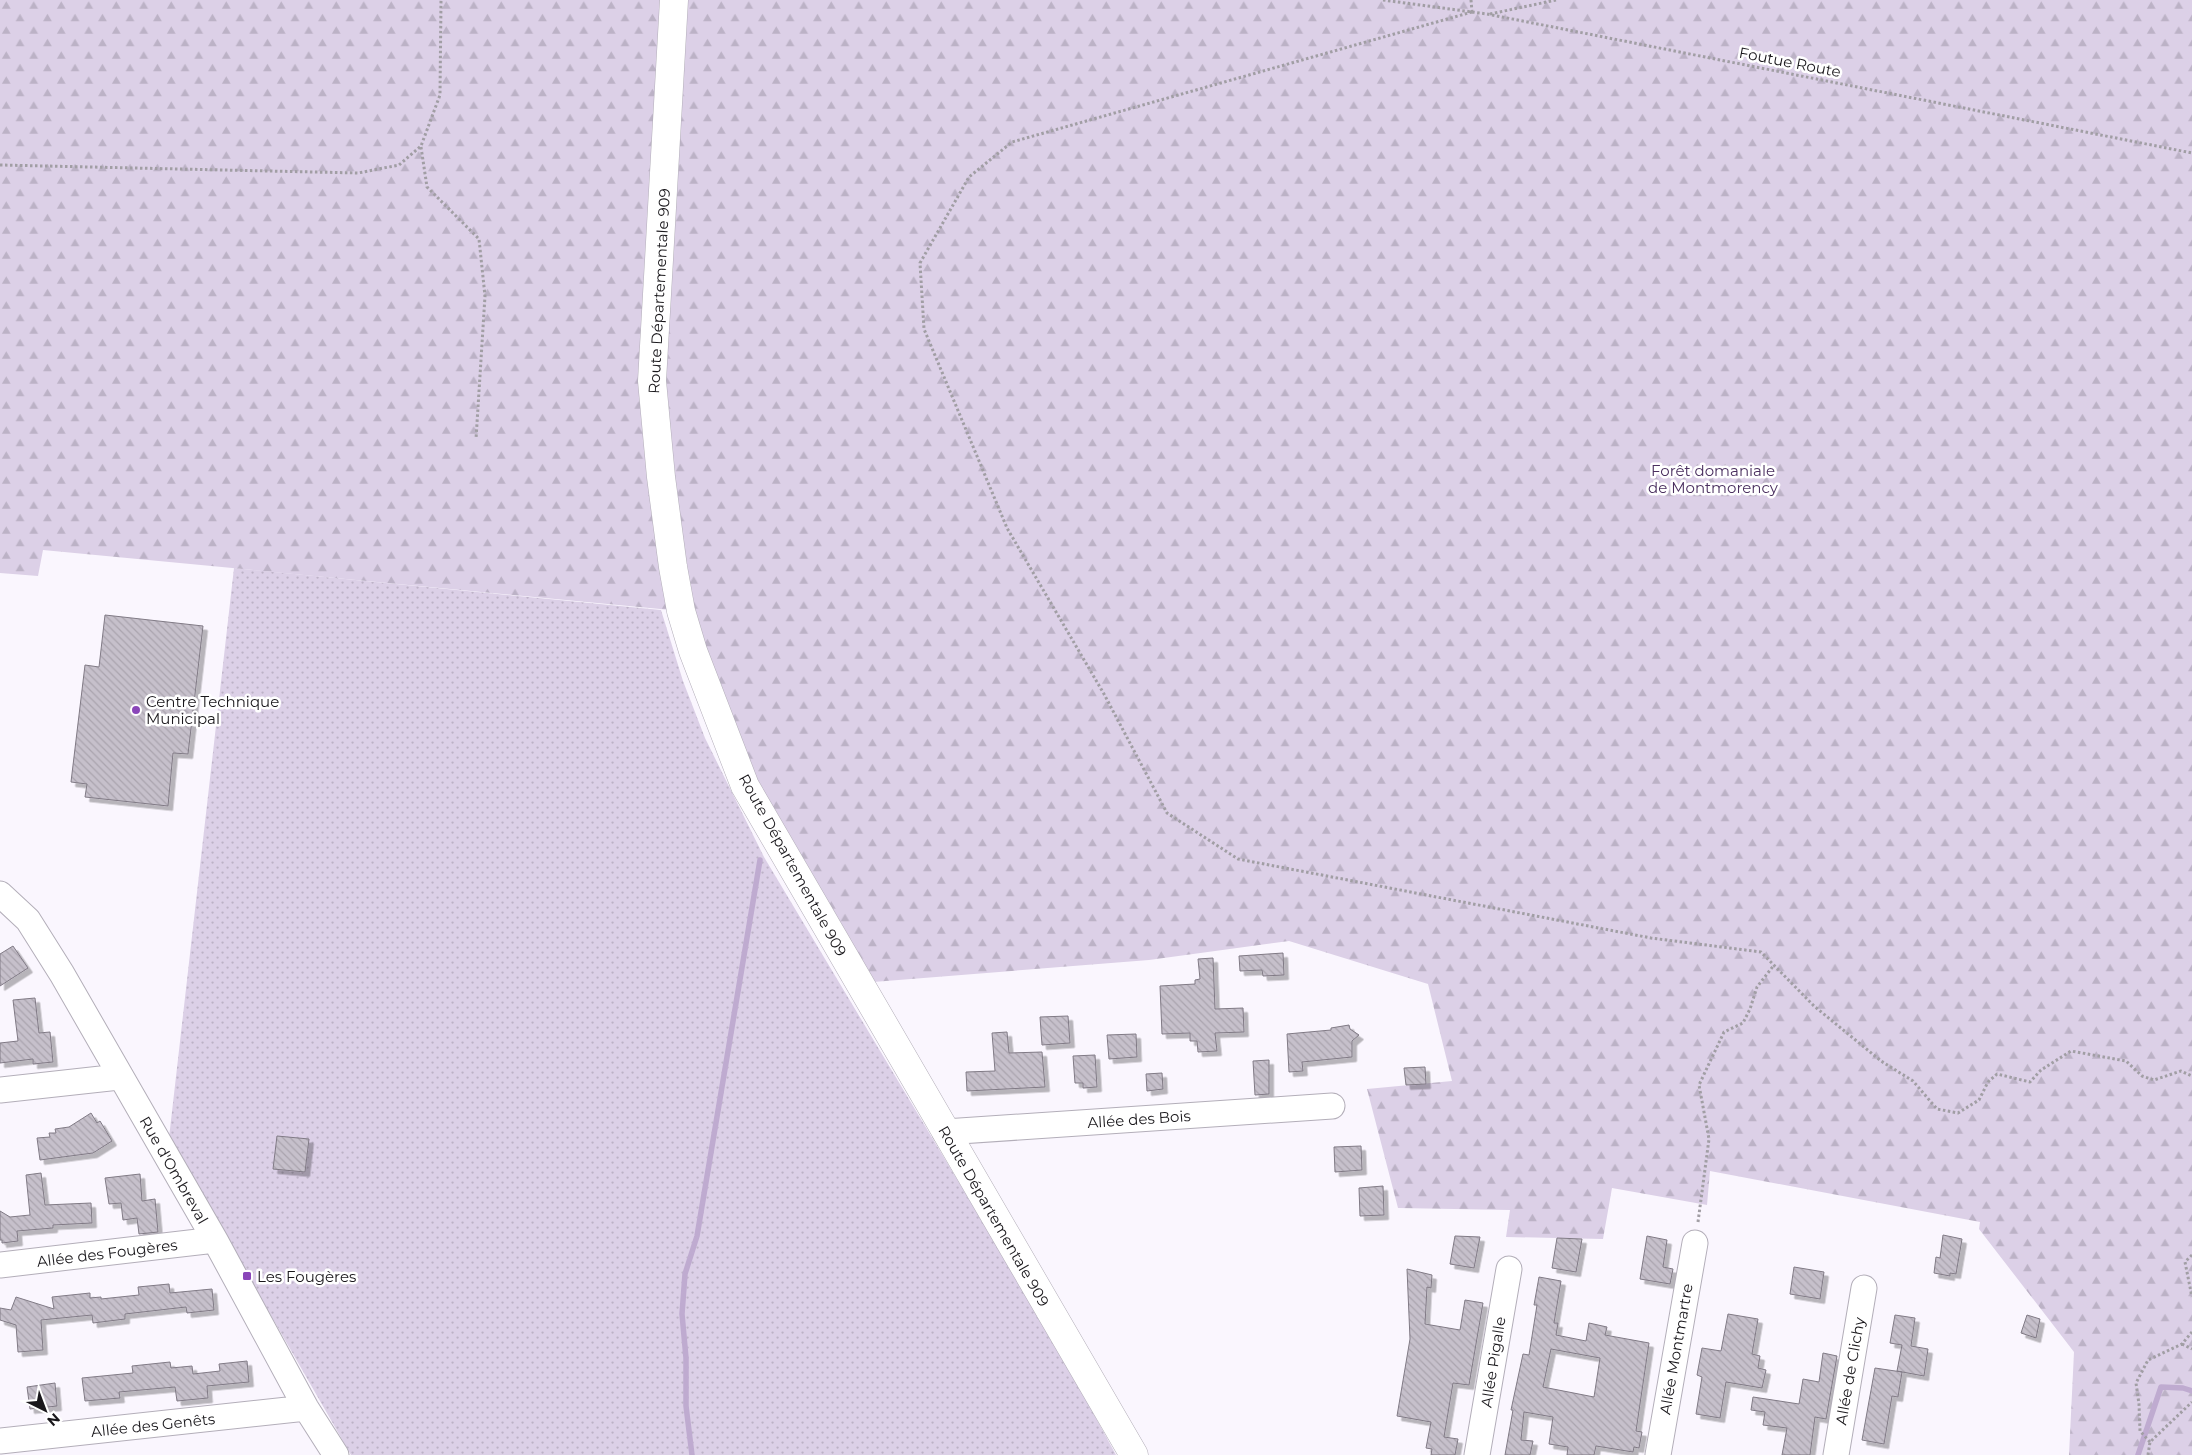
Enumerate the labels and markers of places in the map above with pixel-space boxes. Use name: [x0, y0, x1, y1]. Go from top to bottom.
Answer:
place label: Centre Technique Municipal: [146, 692, 279, 728]
marker: Centre Technique Municipal: [130, 704, 142, 716]
place label: Les Fougères: [257, 1267, 356, 1286]
marker: Les Fougères: [241, 1270, 253, 1282]

